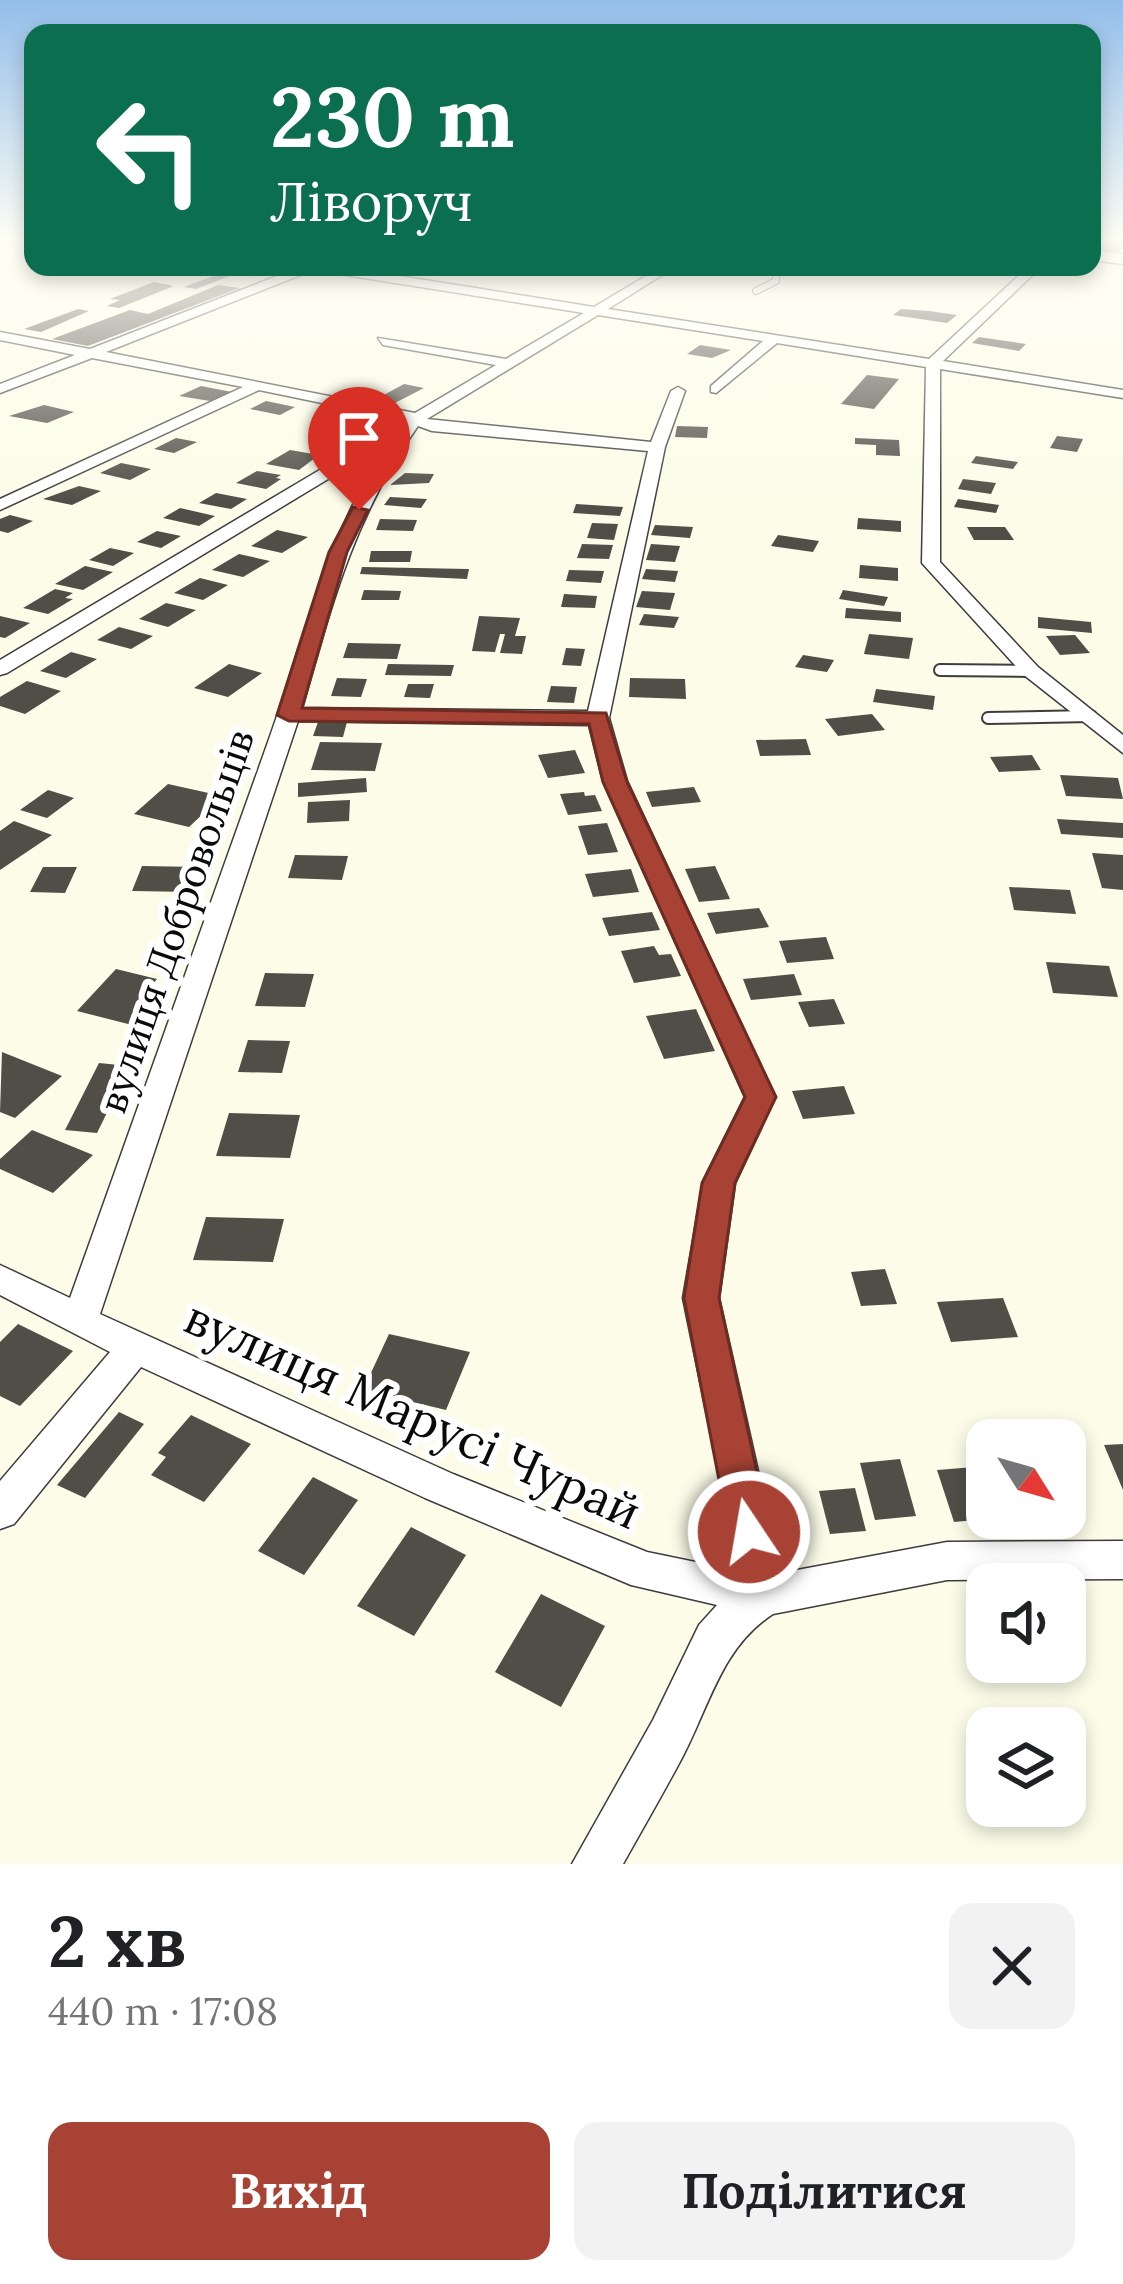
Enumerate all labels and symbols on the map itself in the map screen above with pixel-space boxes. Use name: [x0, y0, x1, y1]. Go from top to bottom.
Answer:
pin: [308, 387, 410, 510]
street label: вулиця Добровольців: [87, 723, 265, 1119]
street label: вулиця Марусі Чурай: [176, 1286, 650, 1542]
north arrow: [966, 1419, 1086, 1539]
position arrow: [686, 1469, 812, 1595]

